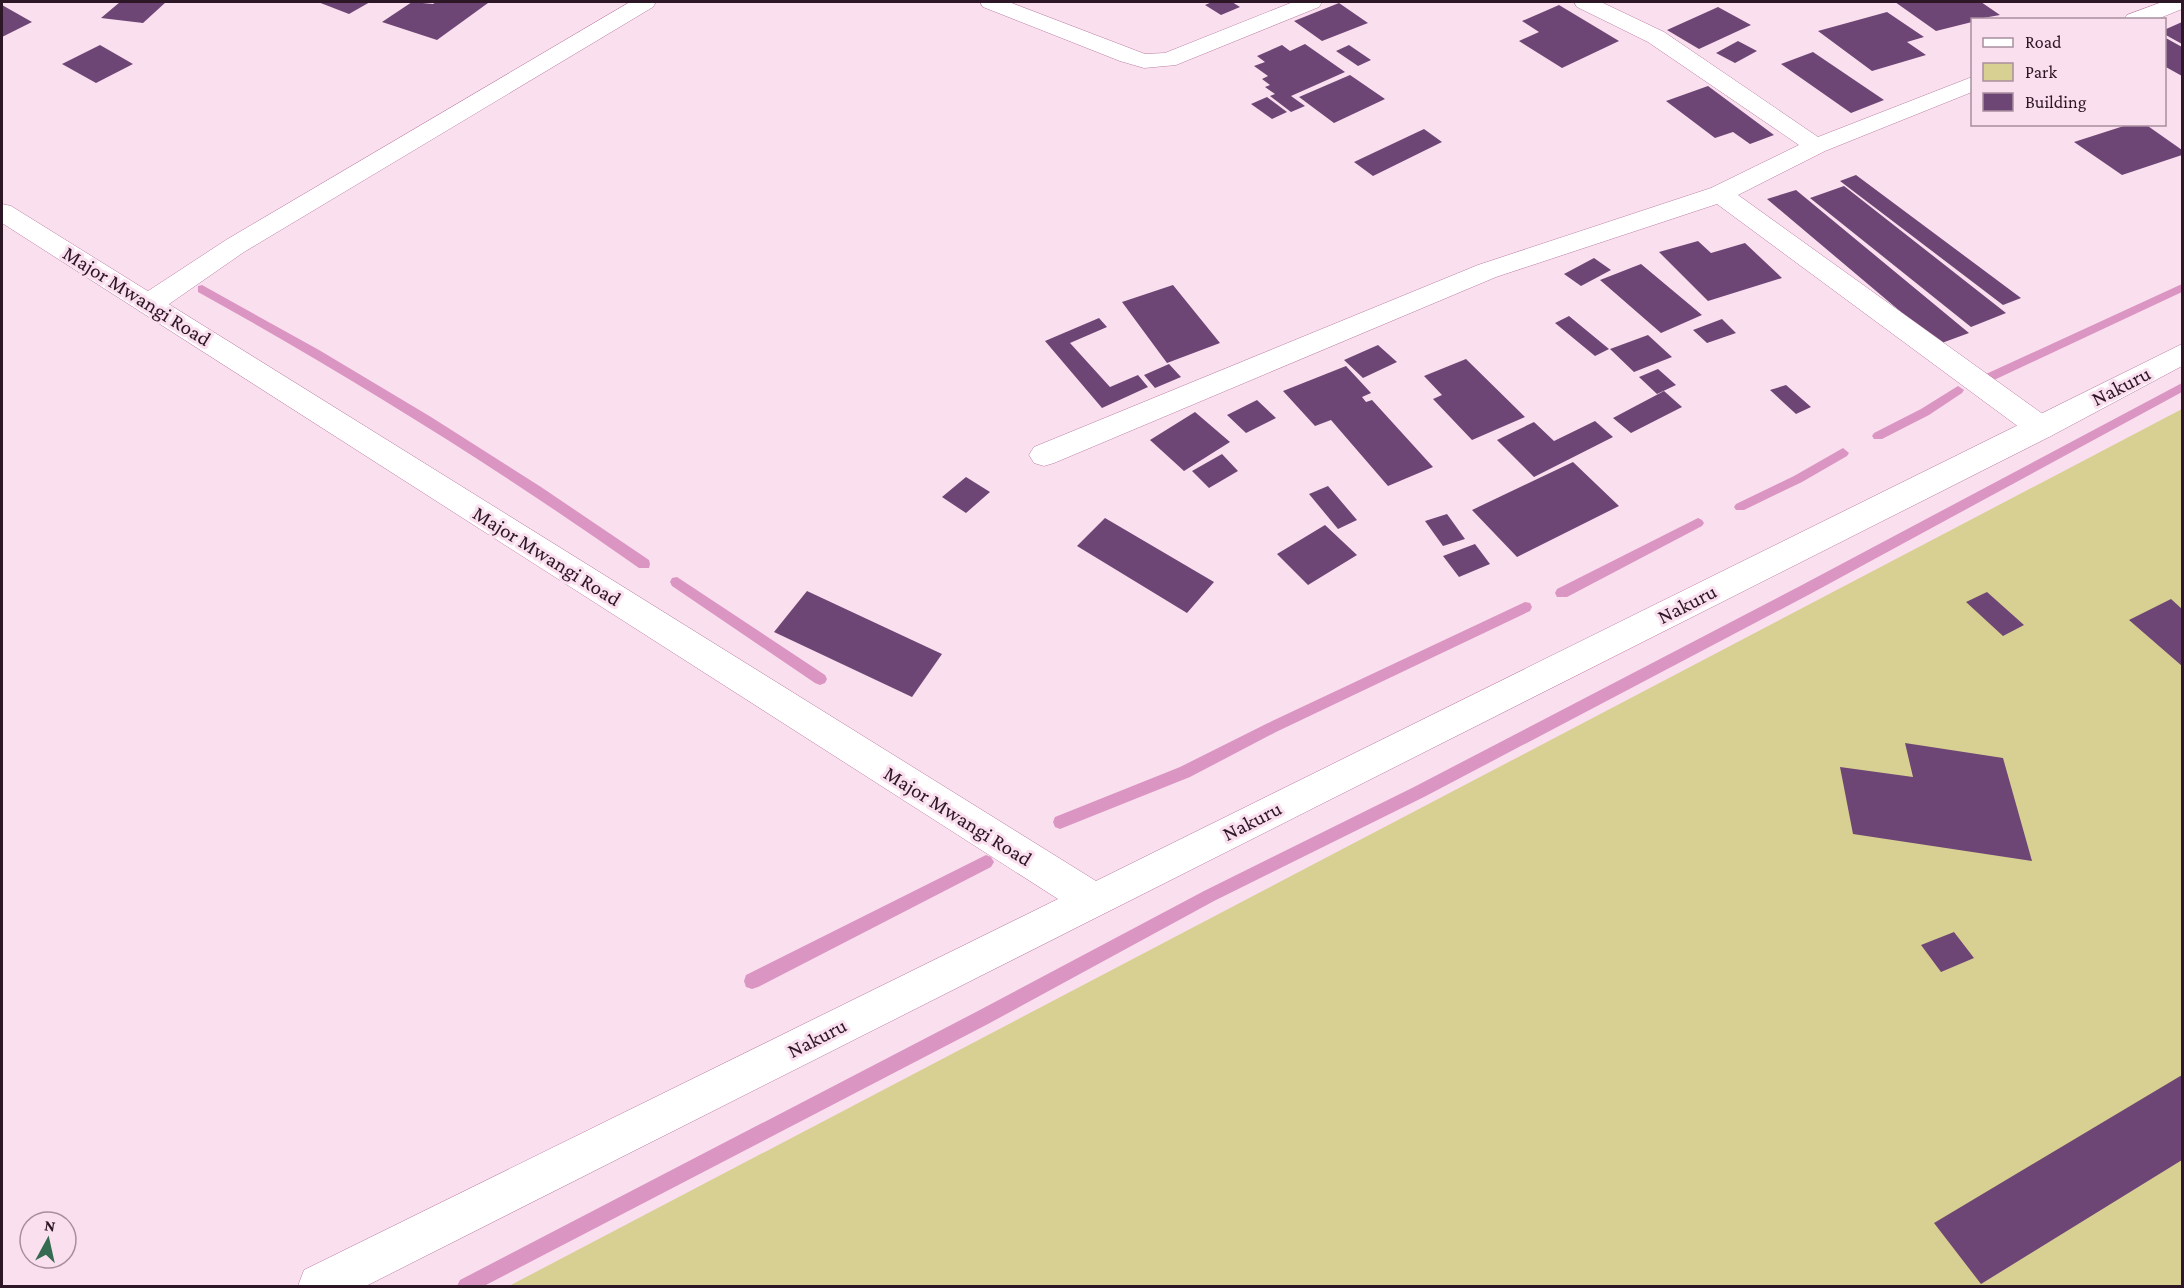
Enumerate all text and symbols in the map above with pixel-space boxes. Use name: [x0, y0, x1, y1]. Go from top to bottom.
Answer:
legend: [1971, 18, 2166, 126]
text: Road: [2025, 32, 2062, 52]
text: Park: [2025, 62, 2057, 82]
text: Building: [2025, 92, 2087, 112]
street label: Major Mwangi Road: [59, 241, 215, 351]
street label: Nakuru: [2087, 361, 2155, 411]
street label: Major Mwangi Road: [469, 501, 625, 611]
street label: Nakuru: [1653, 579, 1721, 629]
street label: Major Mwangi Road: [880, 761, 1036, 871]
street label: Nakuru: [1218, 796, 1286, 846]
street label: Nakuru: [783, 1013, 851, 1063]
north arrow: [18, 1210, 78, 1270]
text: N: [43, 1216, 57, 1235]

